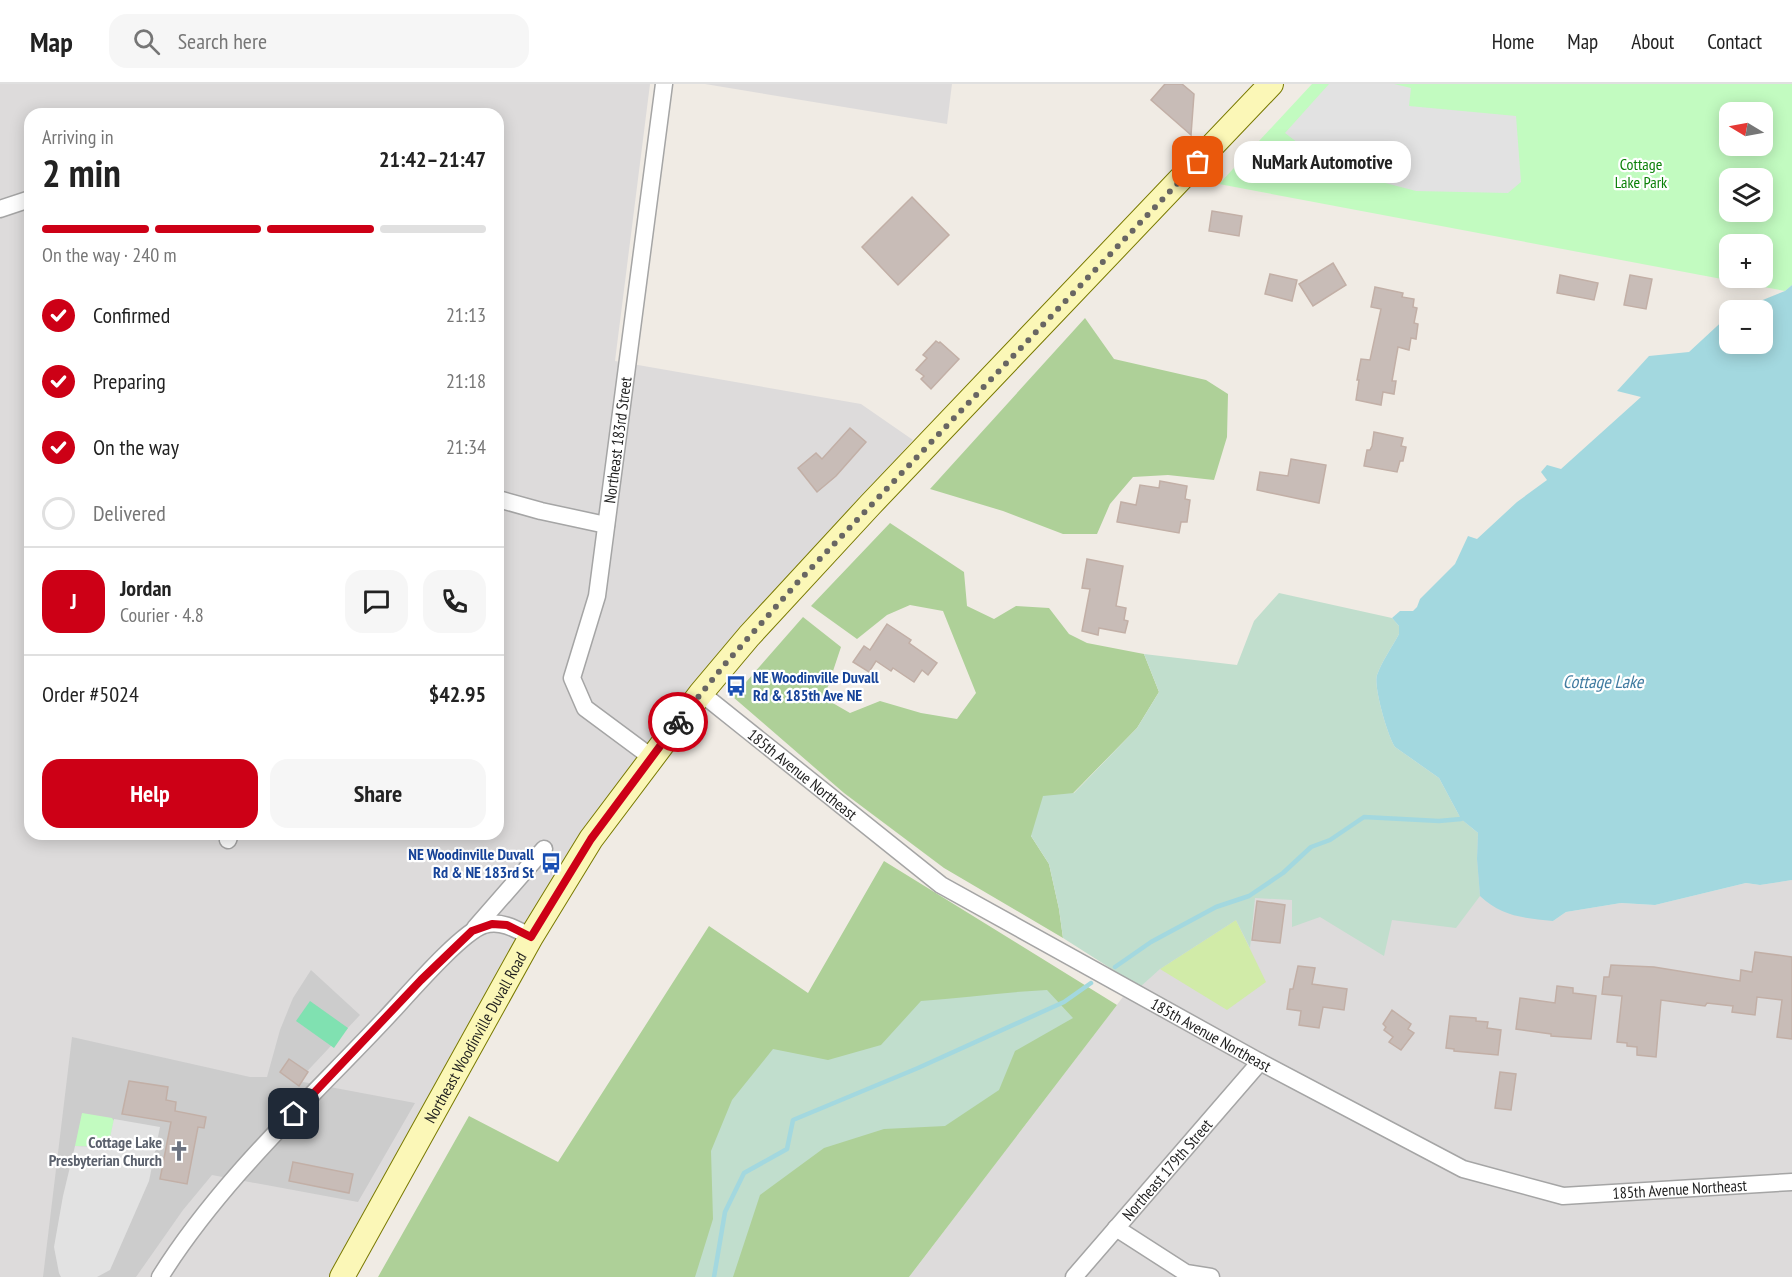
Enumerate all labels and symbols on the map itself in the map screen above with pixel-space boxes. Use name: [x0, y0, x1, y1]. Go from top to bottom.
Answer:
north arrow: [1719, 102, 1773, 156]
pin: [1172, 136, 1223, 187]
callout: NuMark Automotive: [1234, 141, 1411, 183]
park label: Cottage Lake Park: [1615, 154, 1668, 192]
street label: Northeast 183rd Street: [599, 375, 636, 504]
place label: NE Woodinville Duvall Rd & 185th Ave NE: [753, 667, 879, 705]
water label: Cottage Lake: [1563, 670, 1645, 693]
bus stop icon: NE Woodinville Duvall Rd & 185th Ave NE: [724, 674, 748, 698]
courier: [648, 692, 708, 752]
street label: 185th Avenue Northeast: [744, 724, 862, 824]
place label: NE Woodinville Duvall Rd & NE 183rd St: [408, 844, 534, 882]
bus stop icon: NE Woodinville Duvall Rd & NE 183rd St: [539, 851, 563, 875]
street label: Northeast Woodinville Duvall Road: [420, 948, 531, 1127]
street label: 185th Avenue Northeast: [1147, 993, 1275, 1076]
pin: [268, 1088, 319, 1139]
street label: Northeast 179th Street: [1118, 1114, 1217, 1224]
place label: Cottage Lake Presbyterian Church: [49, 1132, 162, 1170]
church icon: Cottage Lake Presbyterian Church: [167, 1139, 191, 1163]
street label: 185th Avenue Northeast: [1612, 1175, 1748, 1203]

